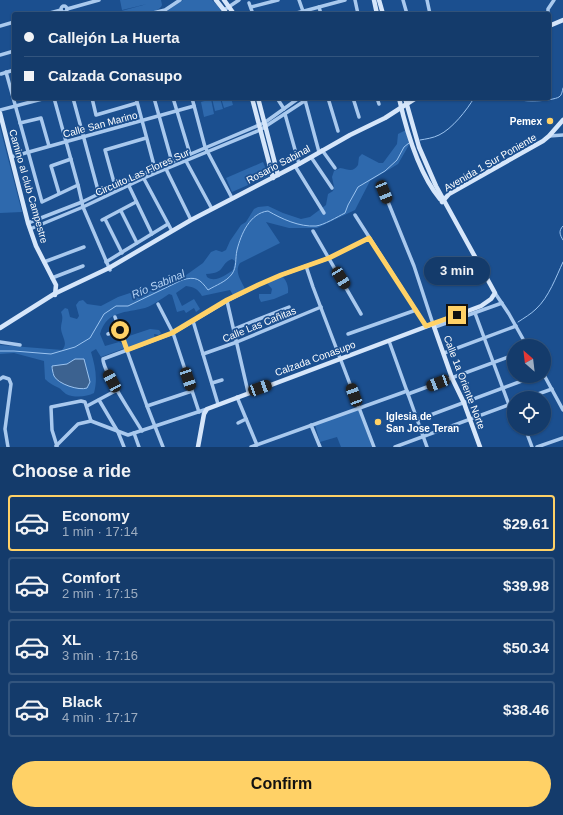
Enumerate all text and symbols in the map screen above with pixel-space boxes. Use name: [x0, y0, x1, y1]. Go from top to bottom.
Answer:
text: Callejón La Huerta: [48, 29, 180, 46]
text: Calzada Conasupo: [48, 67, 182, 84]
street label: Calle San Marino: [62, 109, 139, 140]
place label: Pemex: [510, 116, 542, 127]
marker: Pemex: [545, 116, 555, 126]
street label: Camino al club Campestre: [7, 128, 50, 245]
street label: Avenida 1 Sur Poniente: [442, 131, 539, 193]
street label: Rosario Sabinal: [244, 143, 312, 186]
street label: Circuito Las Flores Sur: [94, 146, 192, 198]
car: [374, 179, 394, 205]
callout: 3 min: [424, 257, 490, 285]
text: 3 min: [440, 263, 474, 278]
car: [330, 265, 352, 291]
water label: Río Sabinal: [129, 267, 187, 301]
street label: Calle Las Cañitas: [221, 305, 298, 344]
route end: [448, 306, 466, 324]
route start: [111, 321, 129, 339]
street label: Calle 1a Oriente Norte: [442, 334, 488, 431]
street label: Calzada Conasupo: [273, 339, 357, 378]
north arrow: [507, 339, 551, 383]
map controls: [507, 339, 551, 435]
car: [178, 366, 198, 392]
car: [101, 368, 123, 394]
car: [425, 373, 451, 393]
car: [247, 378, 273, 398]
car: [344, 382, 364, 408]
button: locate: [507, 391, 551, 435]
place label: Iglesia de San Jose Teran: [386, 411, 459, 434]
marker: Iglesia de San Jose Teran: [373, 417, 383, 427]
text: Choose a ride: [12, 461, 131, 481]
icon: car: [14, 505, 50, 541]
text: Economy: [62, 507, 130, 524]
text: $29.61: [503, 515, 549, 532]
text: 1 min · 17:14: [62, 524, 138, 539]
icon: car: [14, 567, 50, 603]
text: Comfort: [62, 569, 120, 586]
text: $39.98: [503, 577, 549, 594]
text: 2 min · 17:15: [62, 586, 138, 601]
icon: car: [14, 629, 50, 665]
text: XL: [62, 631, 81, 648]
text: $50.34: [503, 639, 549, 656]
text: 3 min · 17:16: [62, 648, 138, 663]
icon: car: [14, 691, 50, 727]
text: Black: [62, 693, 102, 710]
text: $38.46: [503, 701, 549, 718]
text: 4 min · 17:17: [62, 710, 138, 725]
button: Confirm: [12, 761, 551, 807]

